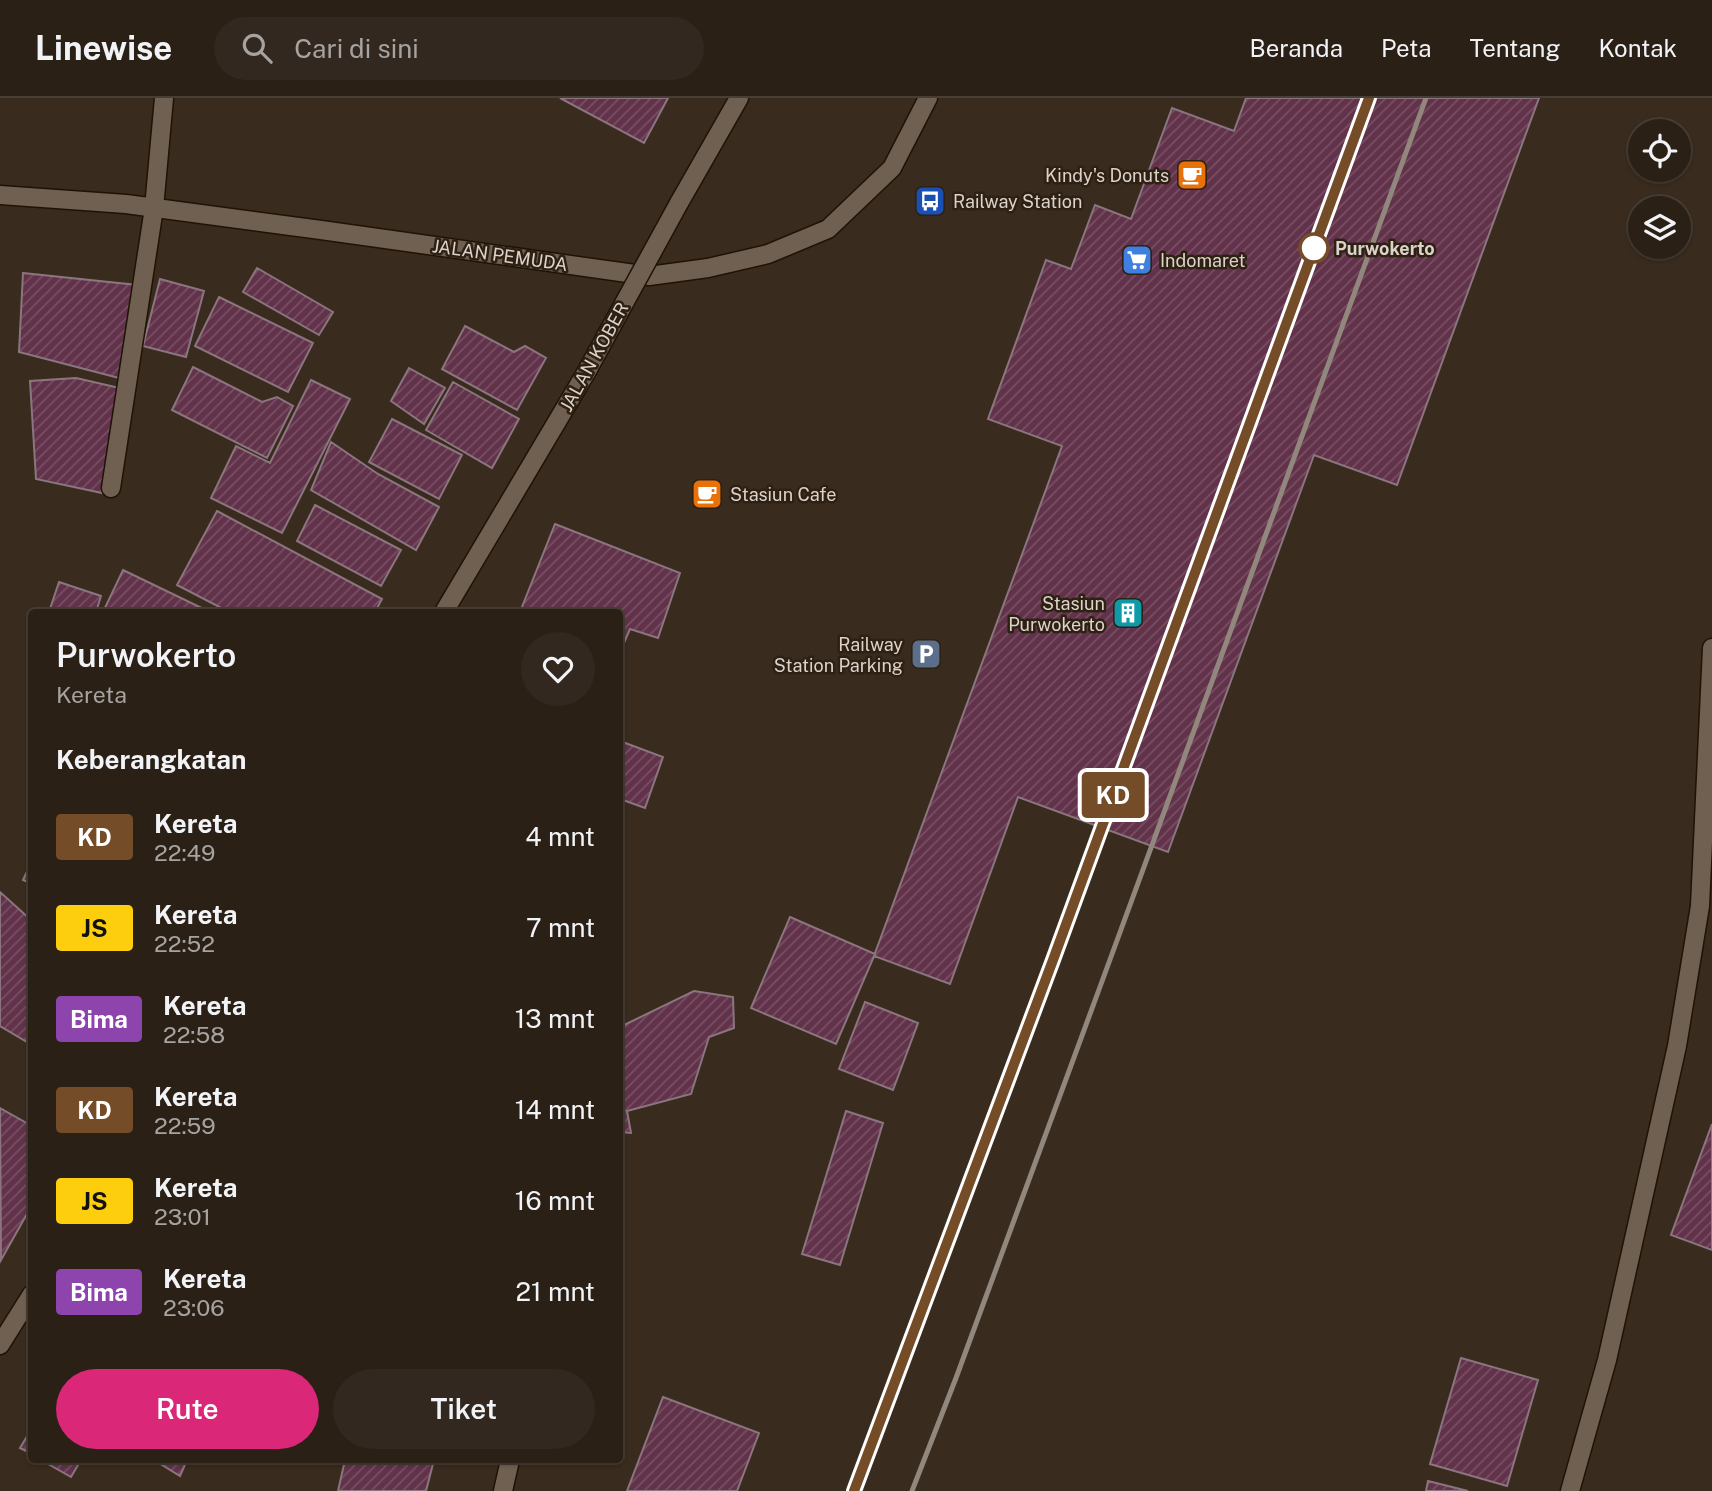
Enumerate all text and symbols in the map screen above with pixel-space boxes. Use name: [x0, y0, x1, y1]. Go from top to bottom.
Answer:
search box: [214, 17, 704, 80]
text: Linewise: [35, 29, 172, 67]
icon: search: [238, 29, 276, 67]
text: Cari di sini: [294, 33, 419, 64]
text: Beranda: [1249, 34, 1343, 62]
text: Peta: [1381, 34, 1432, 62]
text: Tentang: [1470, 34, 1560, 62]
text: Kontak: [1598, 34, 1677, 62]
map controls: [1628, 119, 1691, 259]
button: locate: [1628, 119, 1691, 182]
cafe icon: Kindy's Donuts: [1175, 158, 1209, 192]
place label: Kindy's Donuts: [1045, 165, 1169, 186]
bus stop icon: Railway Station: [913, 184, 947, 218]
place label: Railway Station: [953, 191, 1082, 212]
button: layers: [1628, 196, 1691, 259]
marker: Purwokerto: [1299, 233, 1329, 263]
street label: JALAN PEMUDA: [431, 235, 569, 275]
place label: Purwokerto: [1335, 238, 1435, 259]
supermarket icon: Indomaret: [1120, 243, 1154, 277]
place label: Indomaret: [1160, 250, 1246, 271]
street label: JALAN KOBER: [555, 299, 633, 415]
cafe icon: Stasiun Cafe: [690, 477, 724, 511]
place label: Stasiun Cafe: [730, 484, 837, 505]
place label: Stasiun Purwokerto: [1008, 593, 1105, 635]
building icon: Stasiun Purwokerto: [1111, 596, 1145, 630]
button: heart: [521, 632, 595, 706]
place label: Railway Station Parking: [774, 634, 903, 676]
text: Purwokerto: [56, 636, 236, 674]
parking icon: Railway Station Parking: [909, 637, 943, 671]
text: Kereta: [56, 681, 127, 708]
text: Keberangkatan: [56, 744, 246, 775]
line badge: KD: [1082, 772, 1144, 818]
text: KD: [1096, 781, 1130, 809]
text: Kereta: [154, 808, 238, 839]
text: 4 mnt: [525, 821, 595, 852]
text: KD: [77, 823, 112, 851]
text: 22:49: [154, 839, 215, 866]
text: Kereta: [154, 899, 238, 930]
text: 7 mnt: [526, 912, 595, 943]
text: JS: [81, 914, 108, 942]
text: 22:52: [154, 930, 215, 957]
text: Kereta: [163, 990, 247, 1021]
text: 13 mnt: [515, 1003, 595, 1034]
text: Bima: [70, 1005, 128, 1033]
text: 22:58: [163, 1021, 225, 1048]
text: Kereta: [154, 1081, 238, 1112]
text: 14 mnt: [515, 1094, 595, 1125]
text: KD: [77, 1096, 112, 1124]
text: 22:59: [154, 1112, 216, 1139]
text: Kereta: [154, 1172, 238, 1203]
text: 16 mnt: [515, 1185, 595, 1216]
text: JS: [81, 1187, 108, 1215]
text: 23:01: [154, 1203, 211, 1230]
text: Kereta: [163, 1263, 247, 1294]
text: 21 mnt: [516, 1276, 595, 1307]
text: Bima: [70, 1278, 128, 1306]
text: 23:06: [163, 1294, 225, 1321]
button: Rute: [56, 1369, 319, 1449]
button: Tiket: [333, 1369, 595, 1449]

